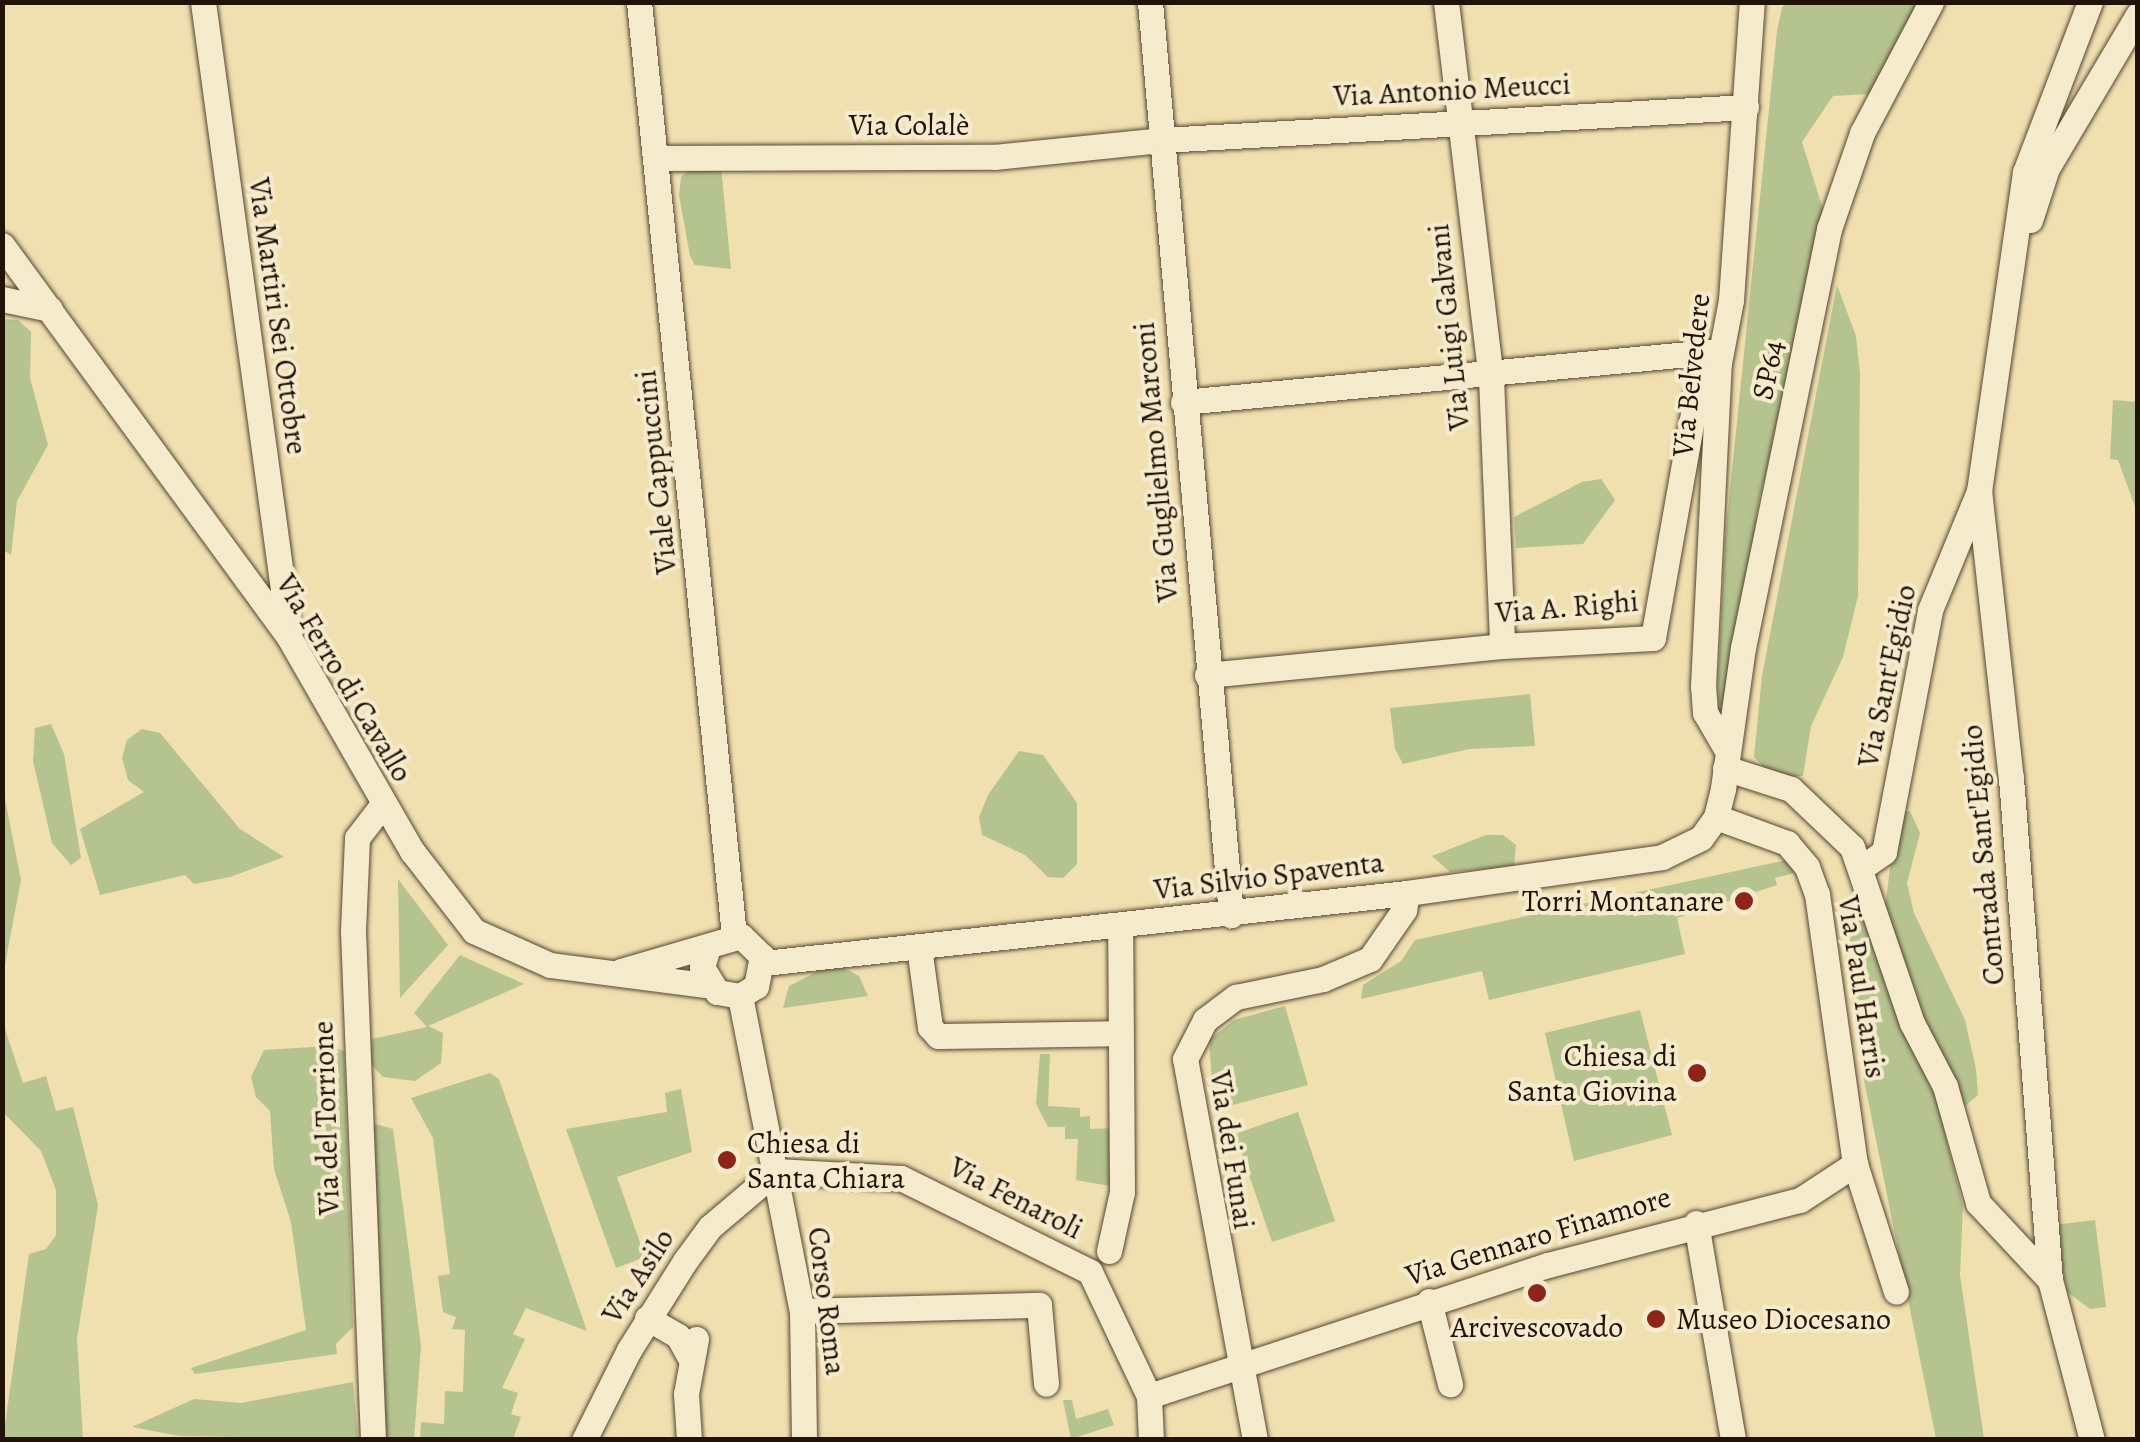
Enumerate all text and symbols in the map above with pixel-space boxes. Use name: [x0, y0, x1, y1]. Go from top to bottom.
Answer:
street label: Via Antonio Meucci: [1333, 66, 1571, 114]
street label: Via Colalè: [849, 107, 969, 143]
street label: Via Martiri Sei Ottobre: [241, 175, 315, 457]
street label: Via Luigi Galvani: [1420, 222, 1478, 432]
street label: Via Belvedere: [1665, 291, 1717, 459]
street label: Via Guglielmo Marconi: [1126, 321, 1186, 603]
street label: SP64: [1744, 337, 1792, 403]
street label: Viale Cappuccini: [627, 368, 685, 576]
street label: Via Ferro di Cavallo: [268, 568, 420, 788]
street label: Via Sant'Egidio: [1850, 581, 1924, 771]
street label: Via A. Righi: [1494, 583, 1640, 631]
street label: Contrada Sant'Egidio: [1954, 723, 2012, 987]
street label: Via Silvio Spaventa: [1152, 844, 1386, 908]
place label: Torri Montanare: [1522, 883, 1724, 919]
marker: Torri Montanare: [1733, 890, 1755, 912]
street label: Via Paul Harris: [1830, 893, 1894, 1081]
street label: Via del Torrione: [305, 1020, 347, 1216]
place label: Chiesa di Santa Giovina: [1507, 1038, 1677, 1108]
marker: Chiesa di Santa Giovina: [1686, 1062, 1708, 1084]
street label: Via dei Funai: [1202, 1068, 1262, 1232]
place label: Chiesa di Santa Chiara: [747, 1125, 905, 1196]
marker: Chiesa di Santa Chiara: [716, 1149, 738, 1171]
street label: Via Fenaroli: [943, 1149, 1089, 1247]
street label: Via Gennaro Finamore: [1401, 1179, 1675, 1293]
street label: Via Asilo: [594, 1222, 682, 1330]
street label: Corso Roma: [800, 1225, 854, 1377]
marker: Arcivescovado: [1526, 1282, 1548, 1304]
place label: Museo Diocesano: [1676, 1301, 1891, 1337]
marker: Museo Diocesano: [1645, 1308, 1667, 1330]
place label: Arcivescovado: [1451, 1309, 1623, 1345]

